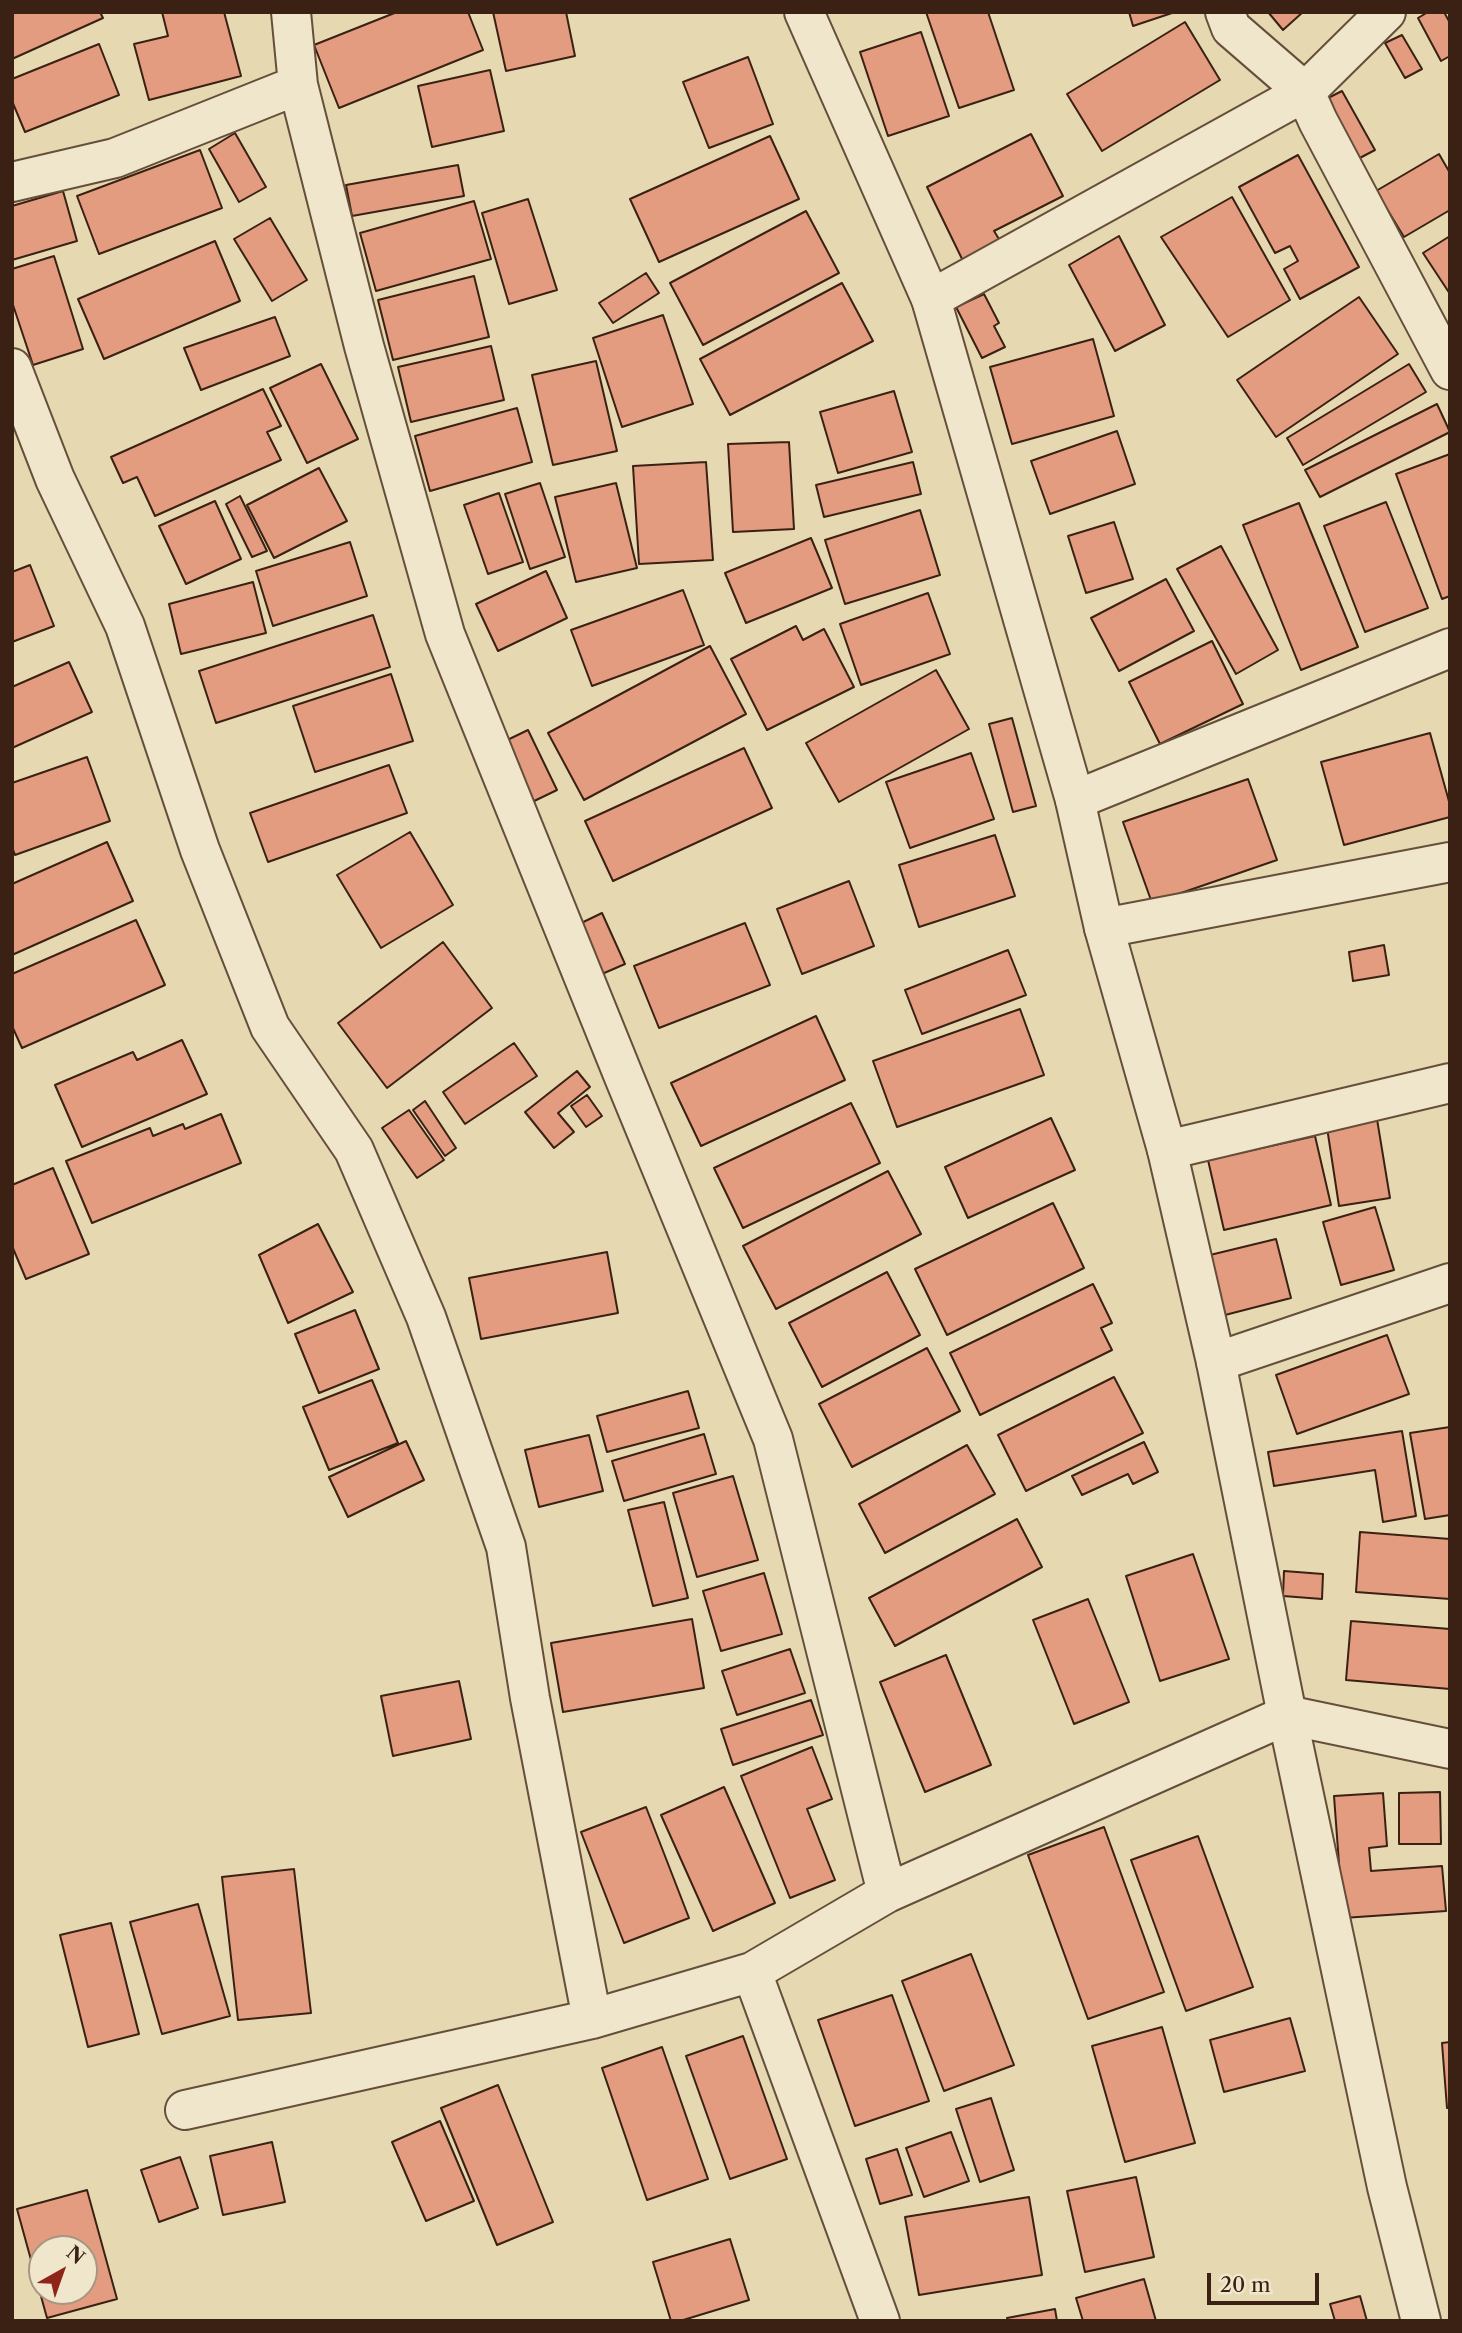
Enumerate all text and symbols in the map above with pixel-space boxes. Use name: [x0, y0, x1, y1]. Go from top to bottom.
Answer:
north arrow: [28, 2235, 98, 2305]
text: N: [62, 2241, 89, 2269]
scale bar: [1210, 2260, 1322, 2304]
text: 20 m: [1220, 2272, 1271, 2297]

